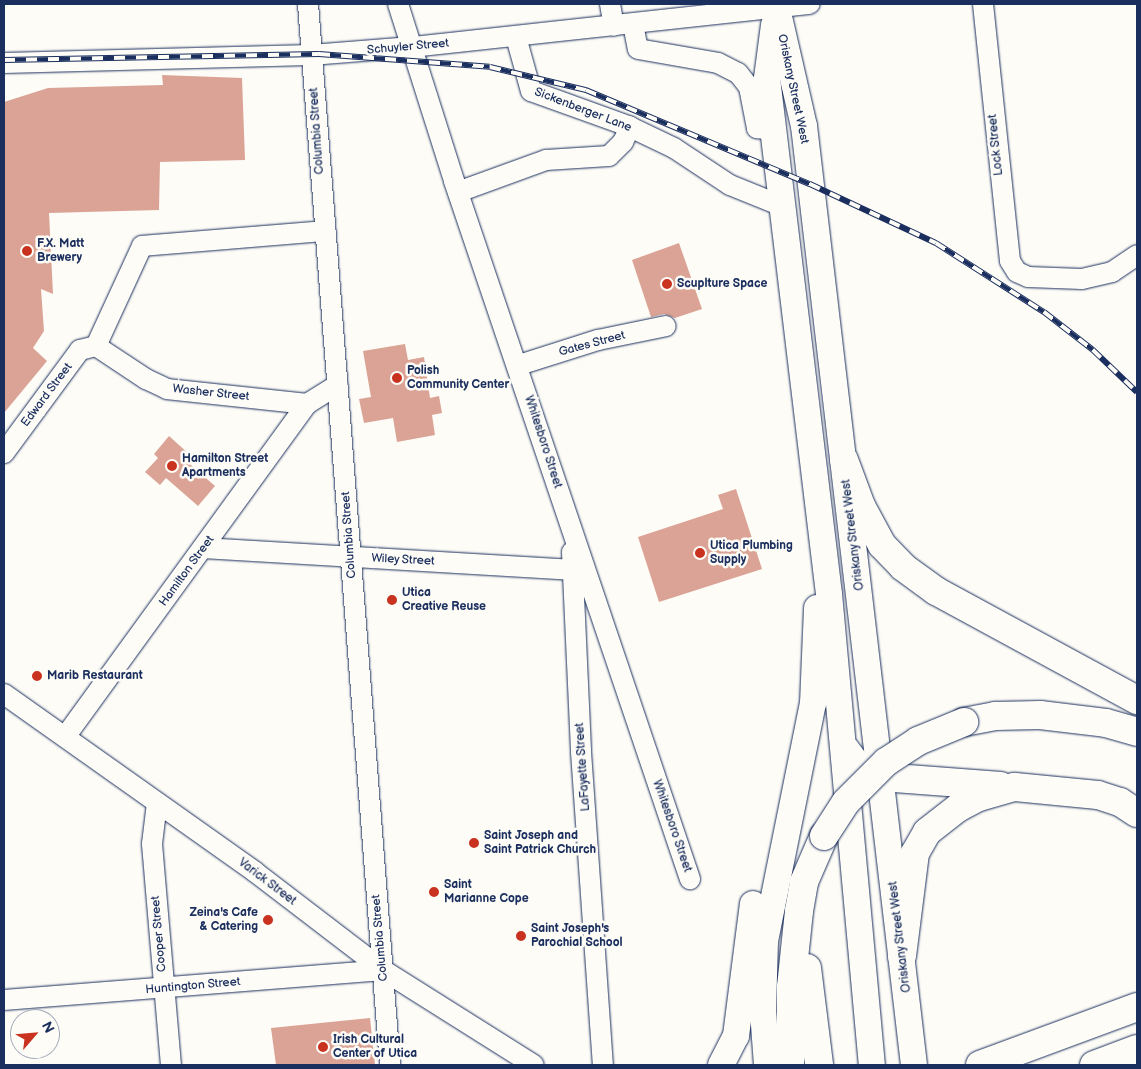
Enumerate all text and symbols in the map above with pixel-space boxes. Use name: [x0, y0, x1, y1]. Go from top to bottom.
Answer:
street label: Oriskany Street West: [774, 32, 812, 146]
street label: Schuyler Street: [366, 36, 450, 58]
street label: Sickenberger Lane: [532, 85, 634, 135]
street label: Columbia Street: [307, 87, 327, 175]
street label: Lock Street: [986, 114, 1006, 176]
place label: F.X. Matt Brewery: [37, 237, 84, 265]
marker: F.X. Matt Brewery: [21, 245, 33, 257]
place label: Scuplture Space: [677, 277, 767, 291]
marker: Scuplture Space: [661, 278, 673, 290]
street label: Gates Street: [557, 328, 627, 360]
street label: Edward Street: [18, 360, 76, 430]
place label: Polish Community Center: [407, 364, 510, 392]
marker: Polish Community Center: [391, 372, 403, 384]
street label: Washer Street: [172, 382, 250, 404]
street label: Whitesboro Street: [521, 394, 565, 490]
place label: Hamilton Street Apartments: [182, 452, 268, 480]
marker: Hamilton Street Apartments: [166, 460, 178, 472]
street label: Oriskany Street West: [839, 478, 867, 592]
street label: Columbia Street: [339, 491, 359, 579]
street label: Hamilton Street: [156, 533, 218, 609]
place label: Utica Plumbing Supply: [710, 539, 793, 567]
marker: Utica Plumbing Supply: [694, 547, 706, 559]
street label: Wiley Street: [370, 551, 436, 569]
place label: Utica Creative Reuse: [402, 586, 486, 614]
marker: Utica Creative Reuse: [386, 594, 398, 606]
place label: Marib Restaurant: [47, 669, 143, 683]
marker: Marib Restaurant: [31, 670, 43, 682]
street label: LaFayette Street: [573, 722, 593, 812]
street label: Whitesboro Street: [649, 778, 695, 874]
place label: Saint Joseph and Saint Patrick Church: [484, 829, 596, 857]
marker: Saint Joseph and Saint Patrick Church: [468, 837, 480, 849]
street label: Varick Street: [235, 856, 299, 908]
place label: Saint Marianne Cope: [444, 878, 529, 906]
street label: Oriskany Street West: [886, 880, 914, 994]
marker: Saint Marianne Cope: [428, 886, 440, 898]
street label: Columbia Street: [369, 894, 391, 982]
street label: Cooper Street: [148, 895, 170, 973]
place label: Zeina's Cafe & Catering: [190, 906, 258, 934]
marker: Zeina's Cafe & Catering: [262, 914, 274, 926]
place label: Saint Joseph's Parochial School: [531, 922, 622, 950]
marker: Saint Joseph's Parochial School: [515, 930, 527, 942]
street label: Huntington Street: [145, 975, 241, 997]
north arrow: [10, 1009, 60, 1059]
text: N: [38, 1019, 58, 1036]
place label: Irish Cultural Center of Utica: [333, 1033, 417, 1061]
marker: Irish Cultural Center of Utica: [317, 1041, 329, 1053]

